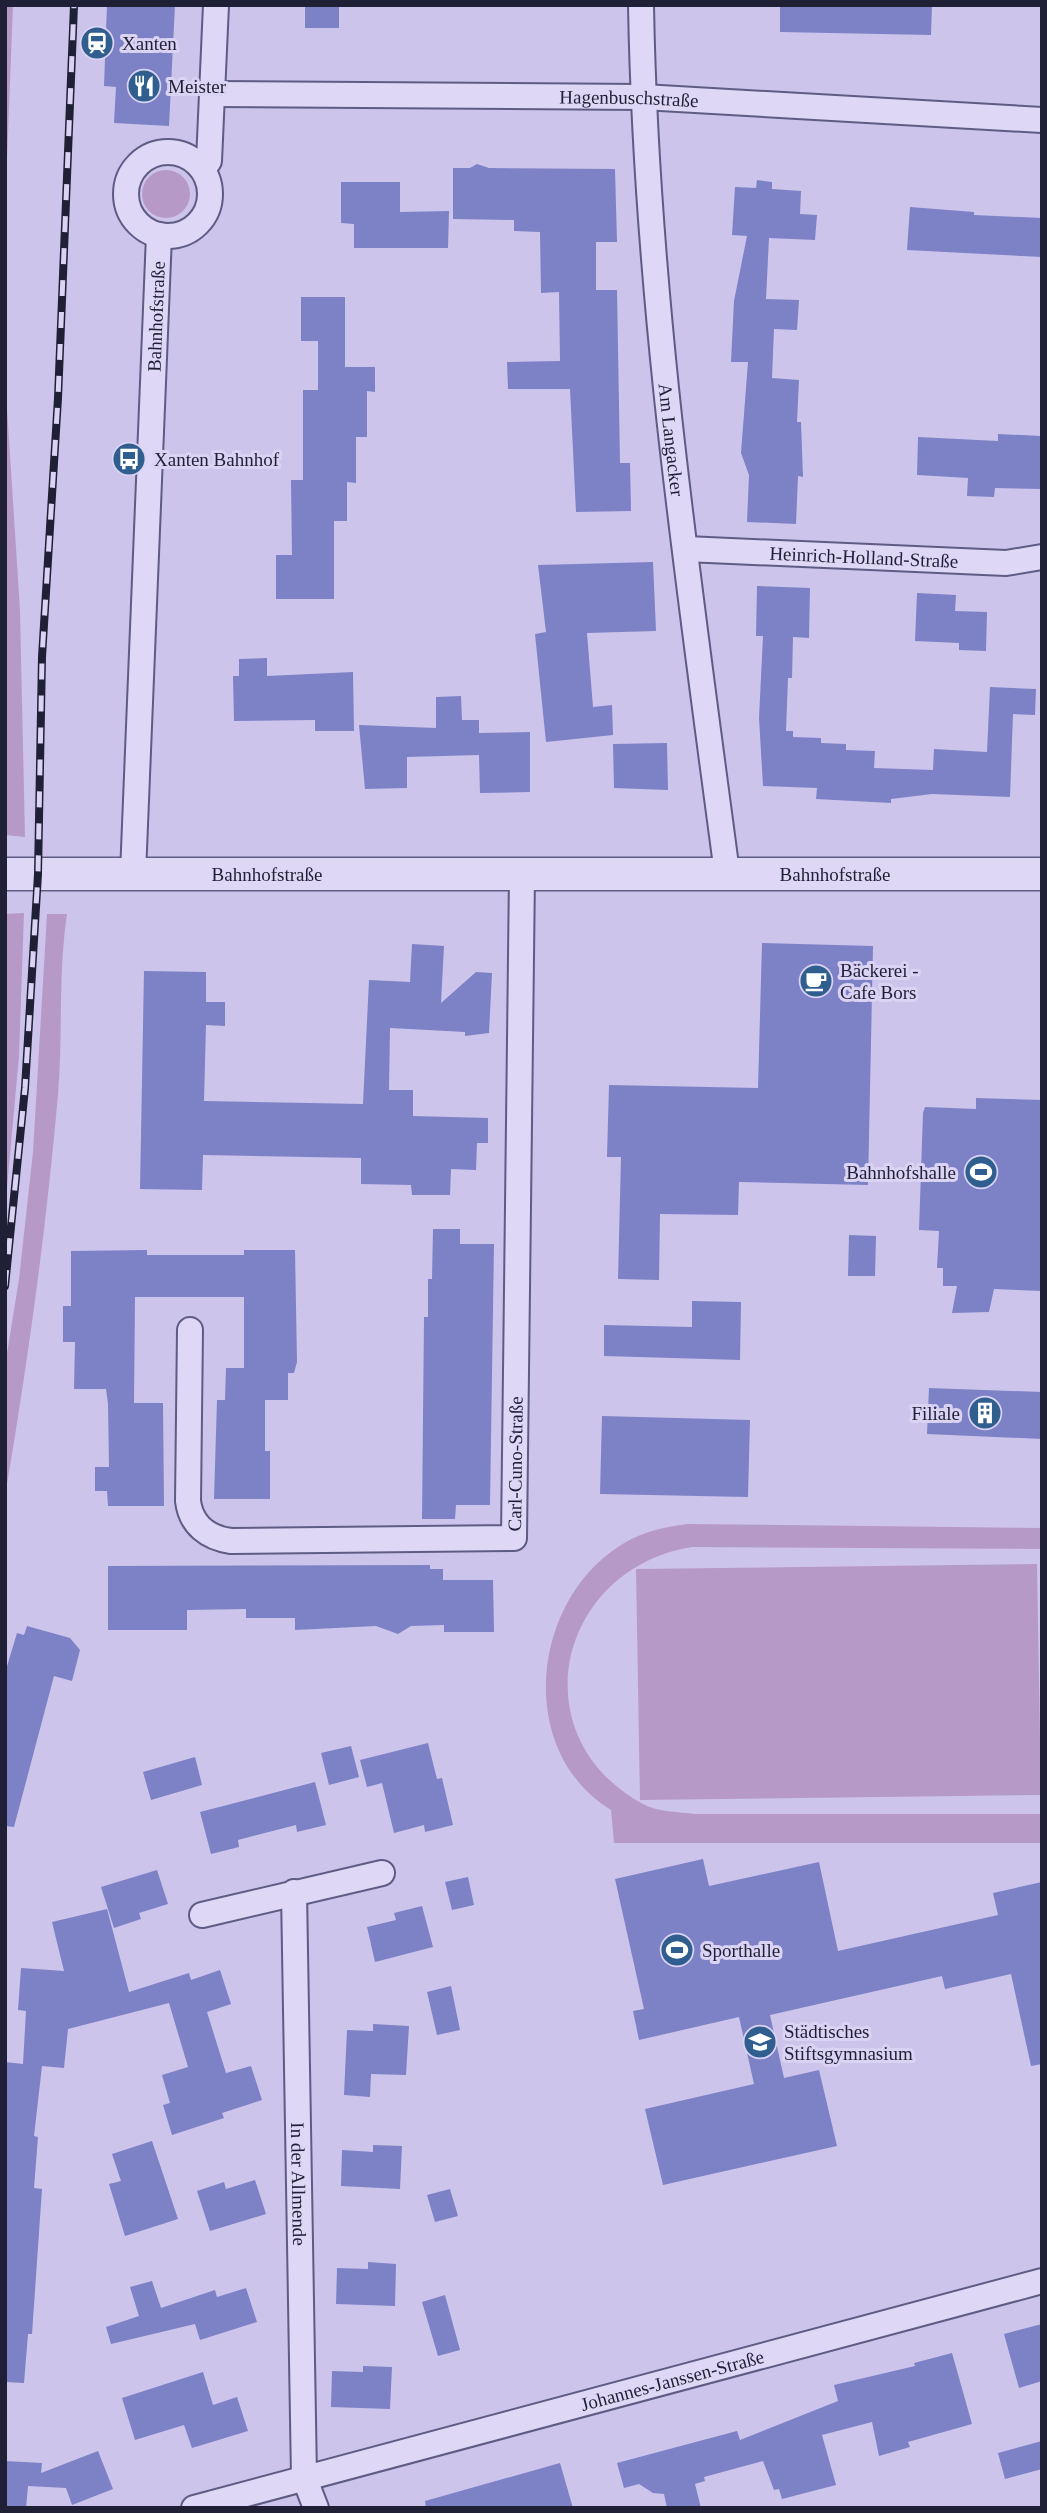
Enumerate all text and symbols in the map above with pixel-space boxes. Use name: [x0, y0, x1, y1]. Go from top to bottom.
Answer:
station icon: Xanten: [78, 24, 116, 62]
place label: Xanten: [122, 33, 177, 54]
restaurant icon: Meister: [125, 67, 163, 105]
place label: Meister: [168, 76, 227, 97]
street label: Hagenbuschstraße: [559, 86, 699, 111]
street label: Bahnhofstraße: [143, 261, 169, 372]
street label: Am Langacker: [655, 382, 688, 498]
bus stop icon: Xanten Bahnhof: [110, 440, 148, 478]
place label: Xanten Bahnhof: [154, 449, 280, 470]
street label: Heinrich-Holland-Straße: [769, 543, 959, 572]
street label: Bahnhofstraße: [212, 864, 322, 885]
street label: Bahnhofstraße: [780, 864, 890, 885]
place label: Bäckerei - Cafe Bors: [840, 960, 919, 1003]
cafe icon: Bäckerei - Cafe Bors: [797, 962, 835, 1000]
sports icon: Bahnhofshalle: [962, 1153, 1000, 1191]
place label: Bahnhofshalle: [846, 1162, 956, 1183]
building icon: Filiale: [966, 1394, 1004, 1432]
street label: Carl-Cuno-Straße: [504, 1396, 527, 1531]
place label: Filiale: [911, 1403, 960, 1424]
sports icon: Sporthalle: [658, 1931, 696, 1969]
place label: Sporthalle: [702, 1940, 780, 1961]
place label: Städtisches Stiftsgymnasium: [784, 2021, 913, 2064]
school or university icon: Städtisches Stiftsgymnasium: [741, 2023, 779, 2061]
street label: In der Allmende: [287, 2122, 310, 2246]
street label: Johannes-Janssen-Straße: [578, 2346, 766, 2415]

